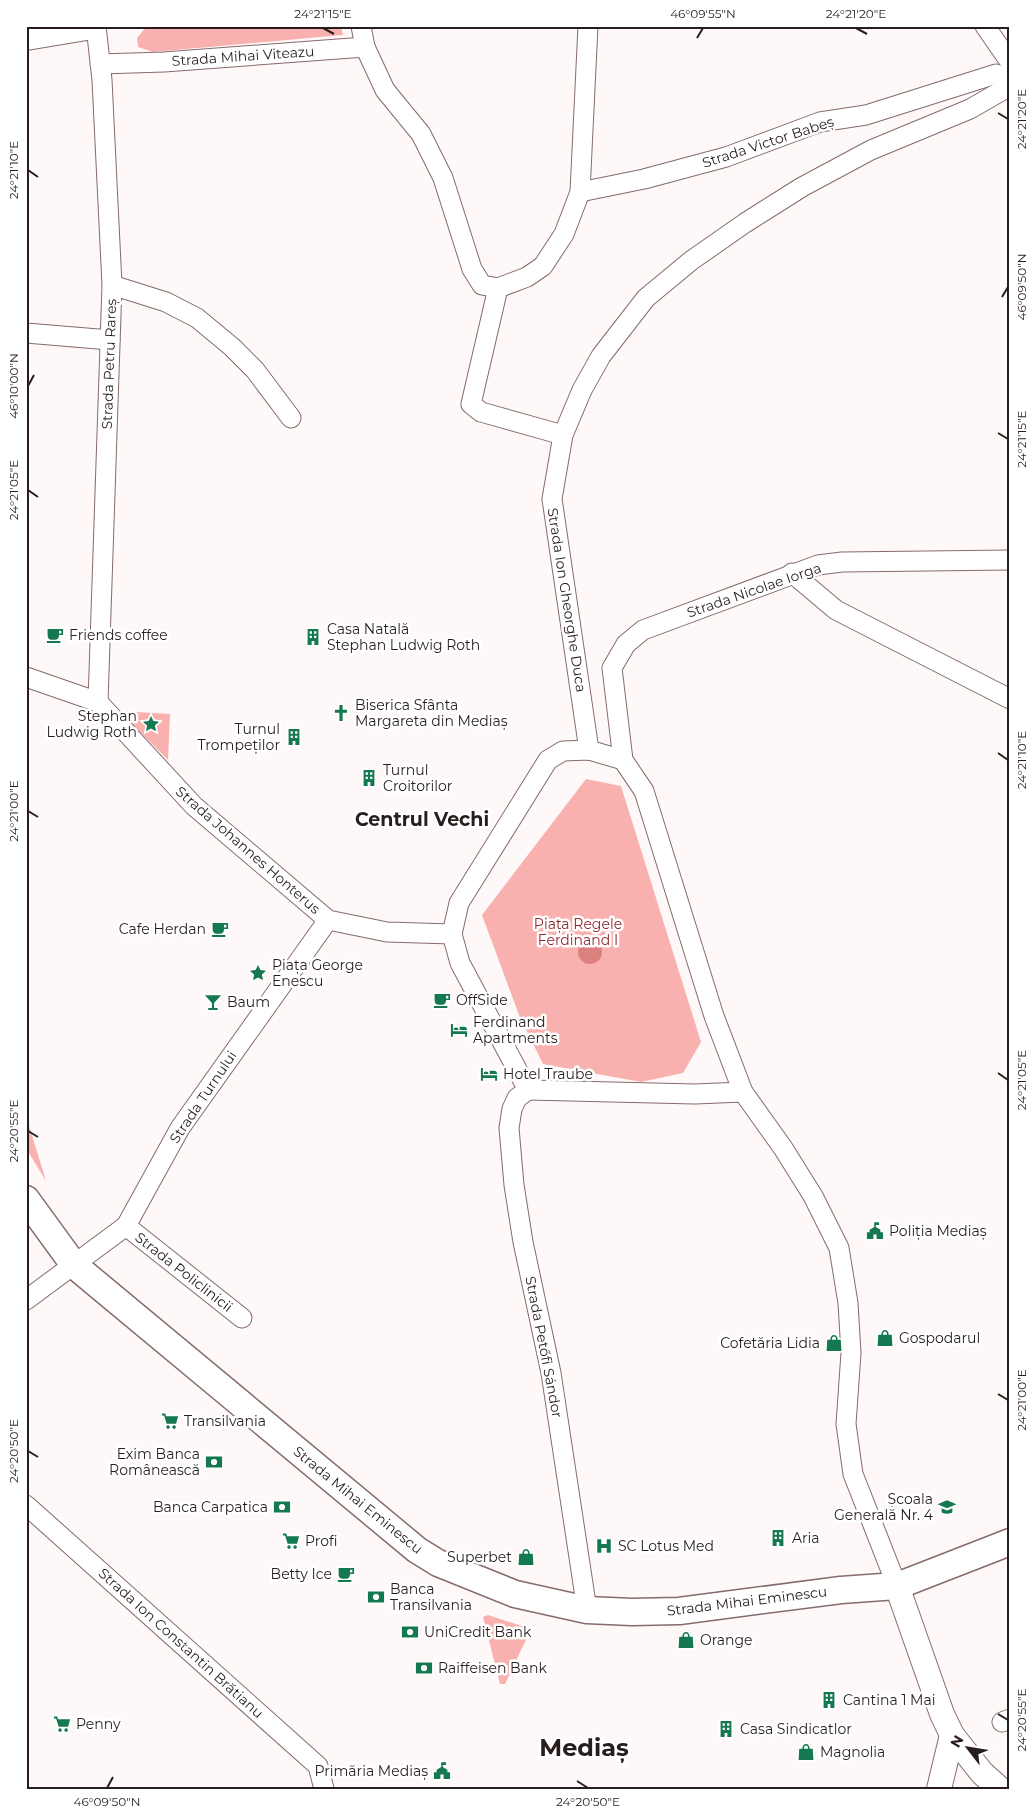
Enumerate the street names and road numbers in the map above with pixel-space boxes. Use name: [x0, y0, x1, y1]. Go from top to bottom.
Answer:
street label: Strada Mihai Viteazu: [171, 42, 315, 70]
street label: Strada Victor Babeș: [700, 112, 837, 173]
street label: Strada Petru Rareș: [98, 298, 121, 430]
street label: Strada Ion Gheorghe Duca: [544, 507, 590, 693]
street label: Strada Nicolae Iorga: [684, 559, 824, 621]
street label: Strada Johannes Honterus: [172, 782, 324, 918]
street label: Strada Turnului: [165, 1047, 241, 1147]
street label: Strada Policlinicii: [132, 1228, 236, 1316]
street label: Strada Petőfi Sándor: [521, 1275, 567, 1420]
street label: Strada Mihai Eminescu: [290, 1442, 426, 1558]
street label: Strada Ion Constantin Brătianu: [95, 1564, 267, 1722]
street label: Strada Mihai Eminescu: [666, 1582, 828, 1620]

